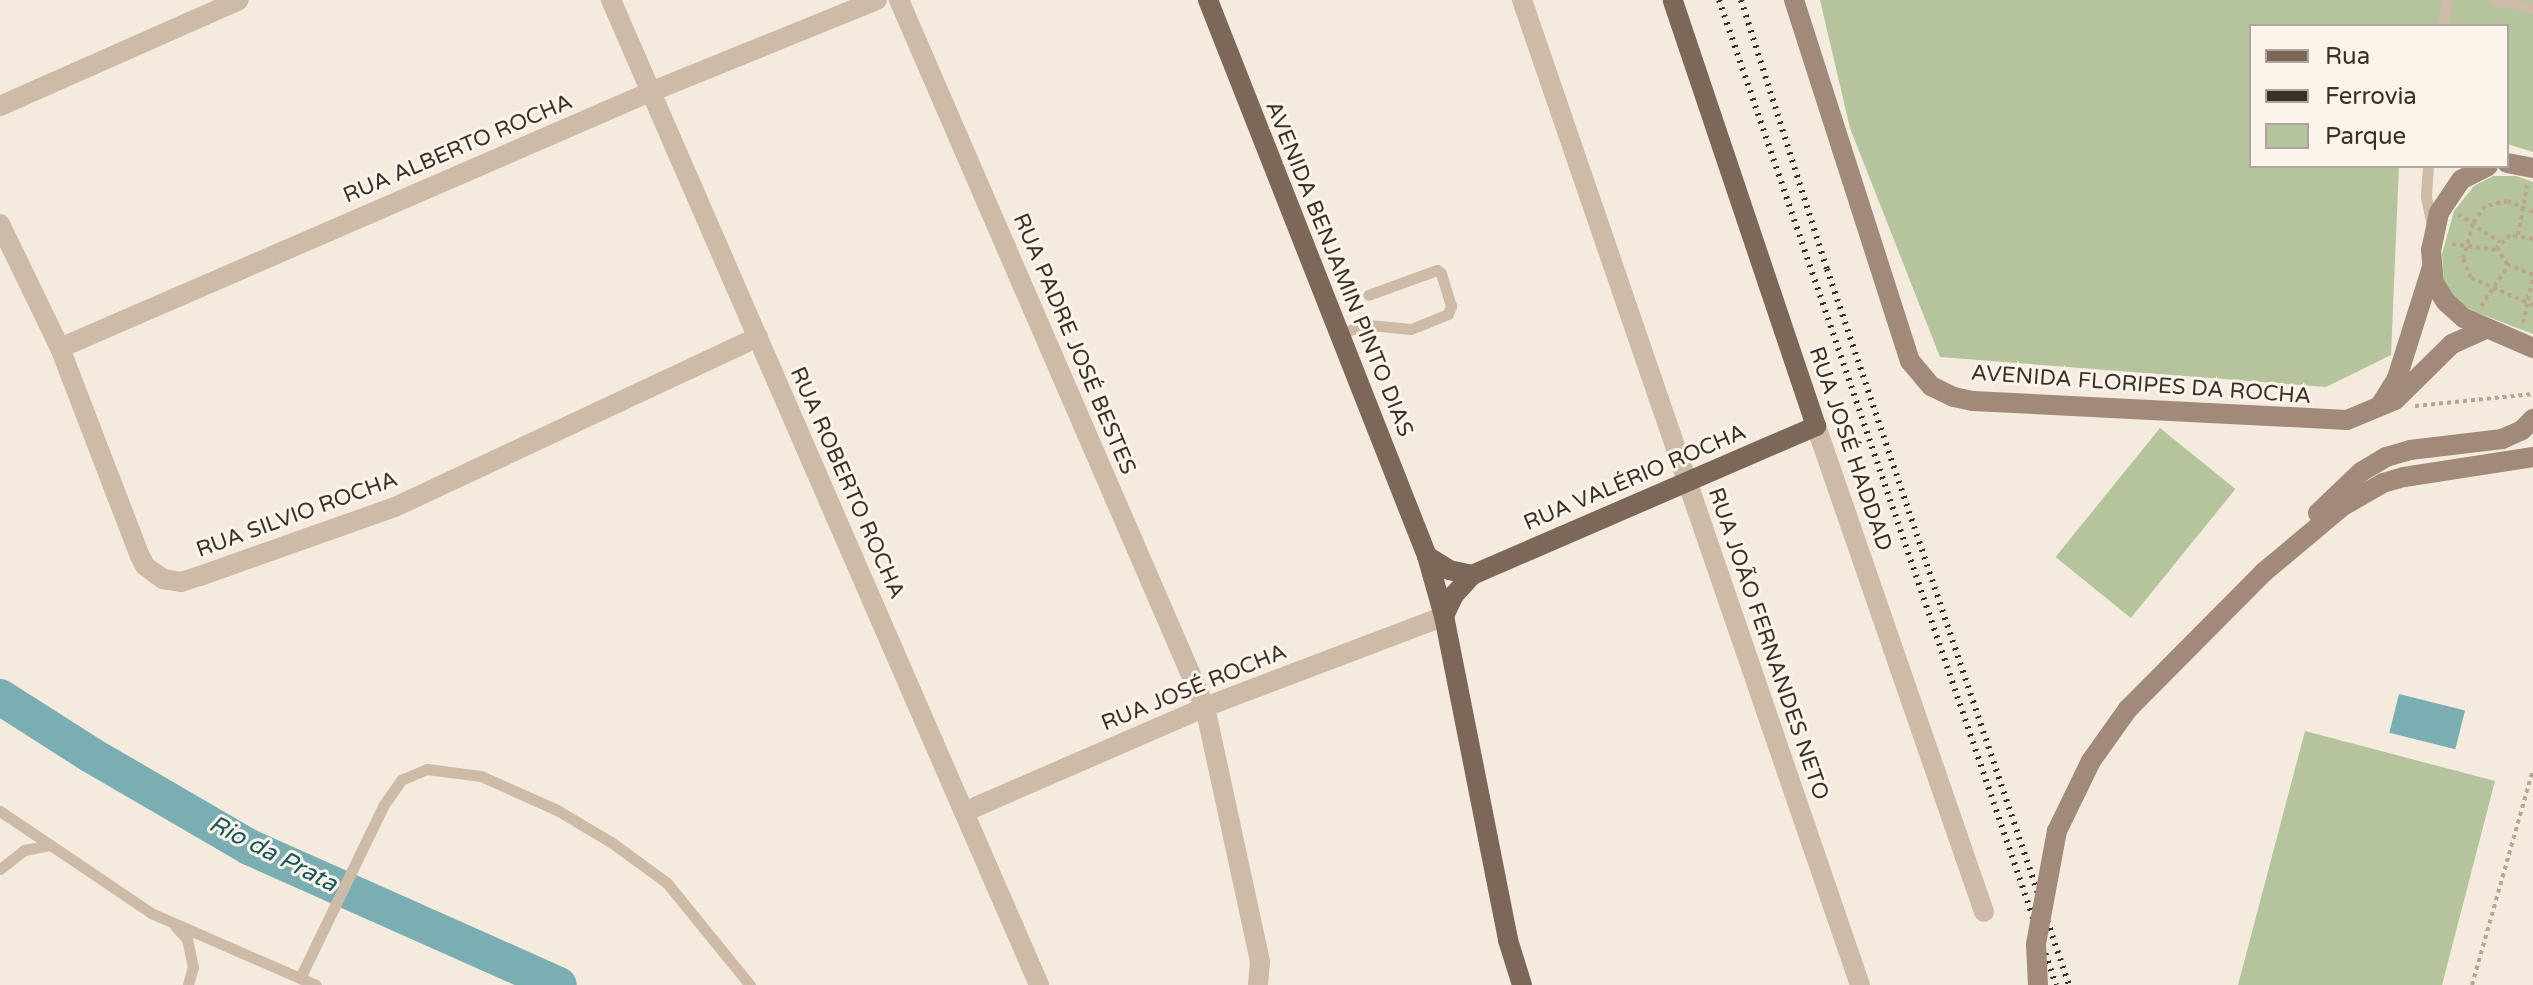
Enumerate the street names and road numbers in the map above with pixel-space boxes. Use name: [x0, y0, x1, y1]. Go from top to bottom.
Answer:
street label: RUA ALBERTO ROCHA: [339, 89, 577, 209]
street label: AVENIDA BENJAMIN PINTO DIAS: [1259, 97, 1419, 441]
street label: RUA PADRE JOSÉ BESTES: [1007, 210, 1141, 478]
street label: RUA JOSÉ HADDAD: [1803, 343, 1897, 555]
street label: AVENIDA FLORIPES DA ROCHA: [1970, 360, 2312, 410]
street label: RUA ROBERTO ROCHA: [784, 363, 910, 603]
street label: RUA VALÉRIO ROCHA: [1520, 419, 1750, 537]
street label: RUA SILVIO ROCHA: [193, 466, 401, 564]
street label: RUA JOÃO FERNANDES NETO: [1702, 484, 1834, 804]
street label: RUA JOSÉ ROCHA: [1098, 639, 1290, 737]

